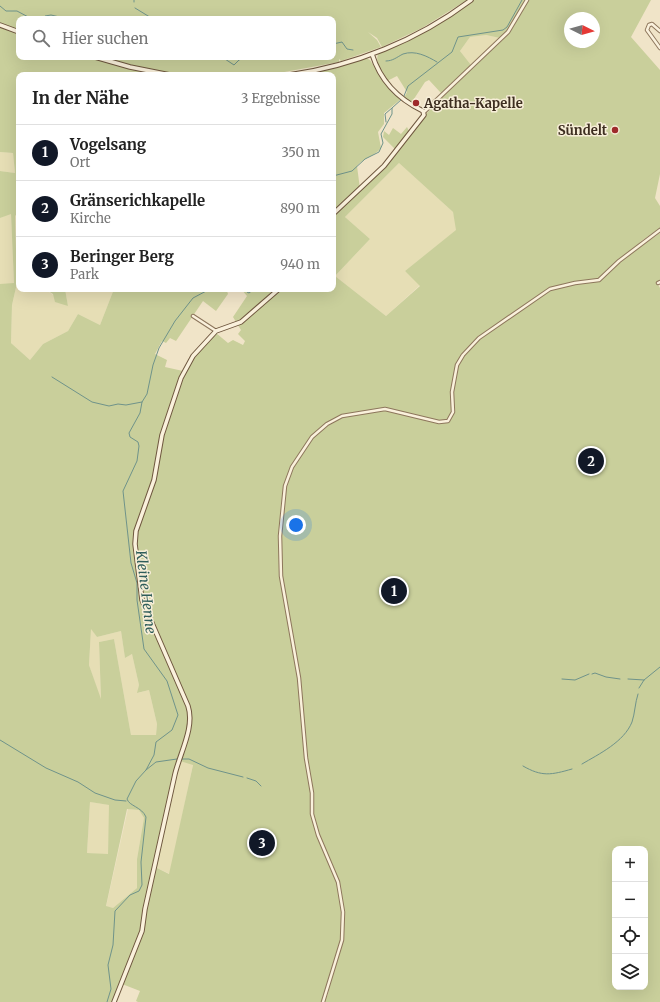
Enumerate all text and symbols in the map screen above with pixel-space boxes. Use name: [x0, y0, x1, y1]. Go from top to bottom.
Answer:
north arrow: [564, 12, 600, 48]
search box: [16, 16, 336, 60]
icon: search: [30, 27, 52, 49]
text: Hier suchen: [62, 29, 149, 48]
text: In der Nähe: [32, 87, 129, 109]
text: 3 Ergebnisse: [241, 90, 320, 107]
place label: Agatha-Kapelle: [423, 95, 523, 112]
marker: Agatha-Kapelle: [411, 98, 421, 108]
place label: Sündelt: [558, 122, 608, 139]
marker: Sündelt: [610, 125, 620, 135]
text: Vogelsang: [70, 135, 146, 154]
text: 1: [42, 144, 48, 161]
text: 350 m: [282, 144, 320, 161]
text: Ort: [70, 154, 90, 171]
text: Gränserichkapelle: [70, 191, 205, 210]
text: 2: [41, 200, 49, 217]
text: 890 m: [280, 200, 320, 217]
text: Kirche: [70, 210, 111, 227]
text: Beringer Berg: [70, 247, 174, 266]
text: 3: [41, 256, 49, 273]
text: 940 m: [280, 256, 320, 273]
text: Park: [70, 266, 99, 283]
pin: 2: [578, 446, 604, 476]
your location: [286, 515, 306, 535]
water label: Kleine Henne: [132, 548, 160, 635]
pin: 1: [381, 576, 407, 606]
pin: 3: [249, 828, 275, 858]
map controls: [612, 846, 648, 990]
button: +: [612, 846, 648, 882]
button: −: [612, 882, 648, 918]
button: locate: [612, 918, 648, 954]
button: layers: [612, 954, 648, 990]

